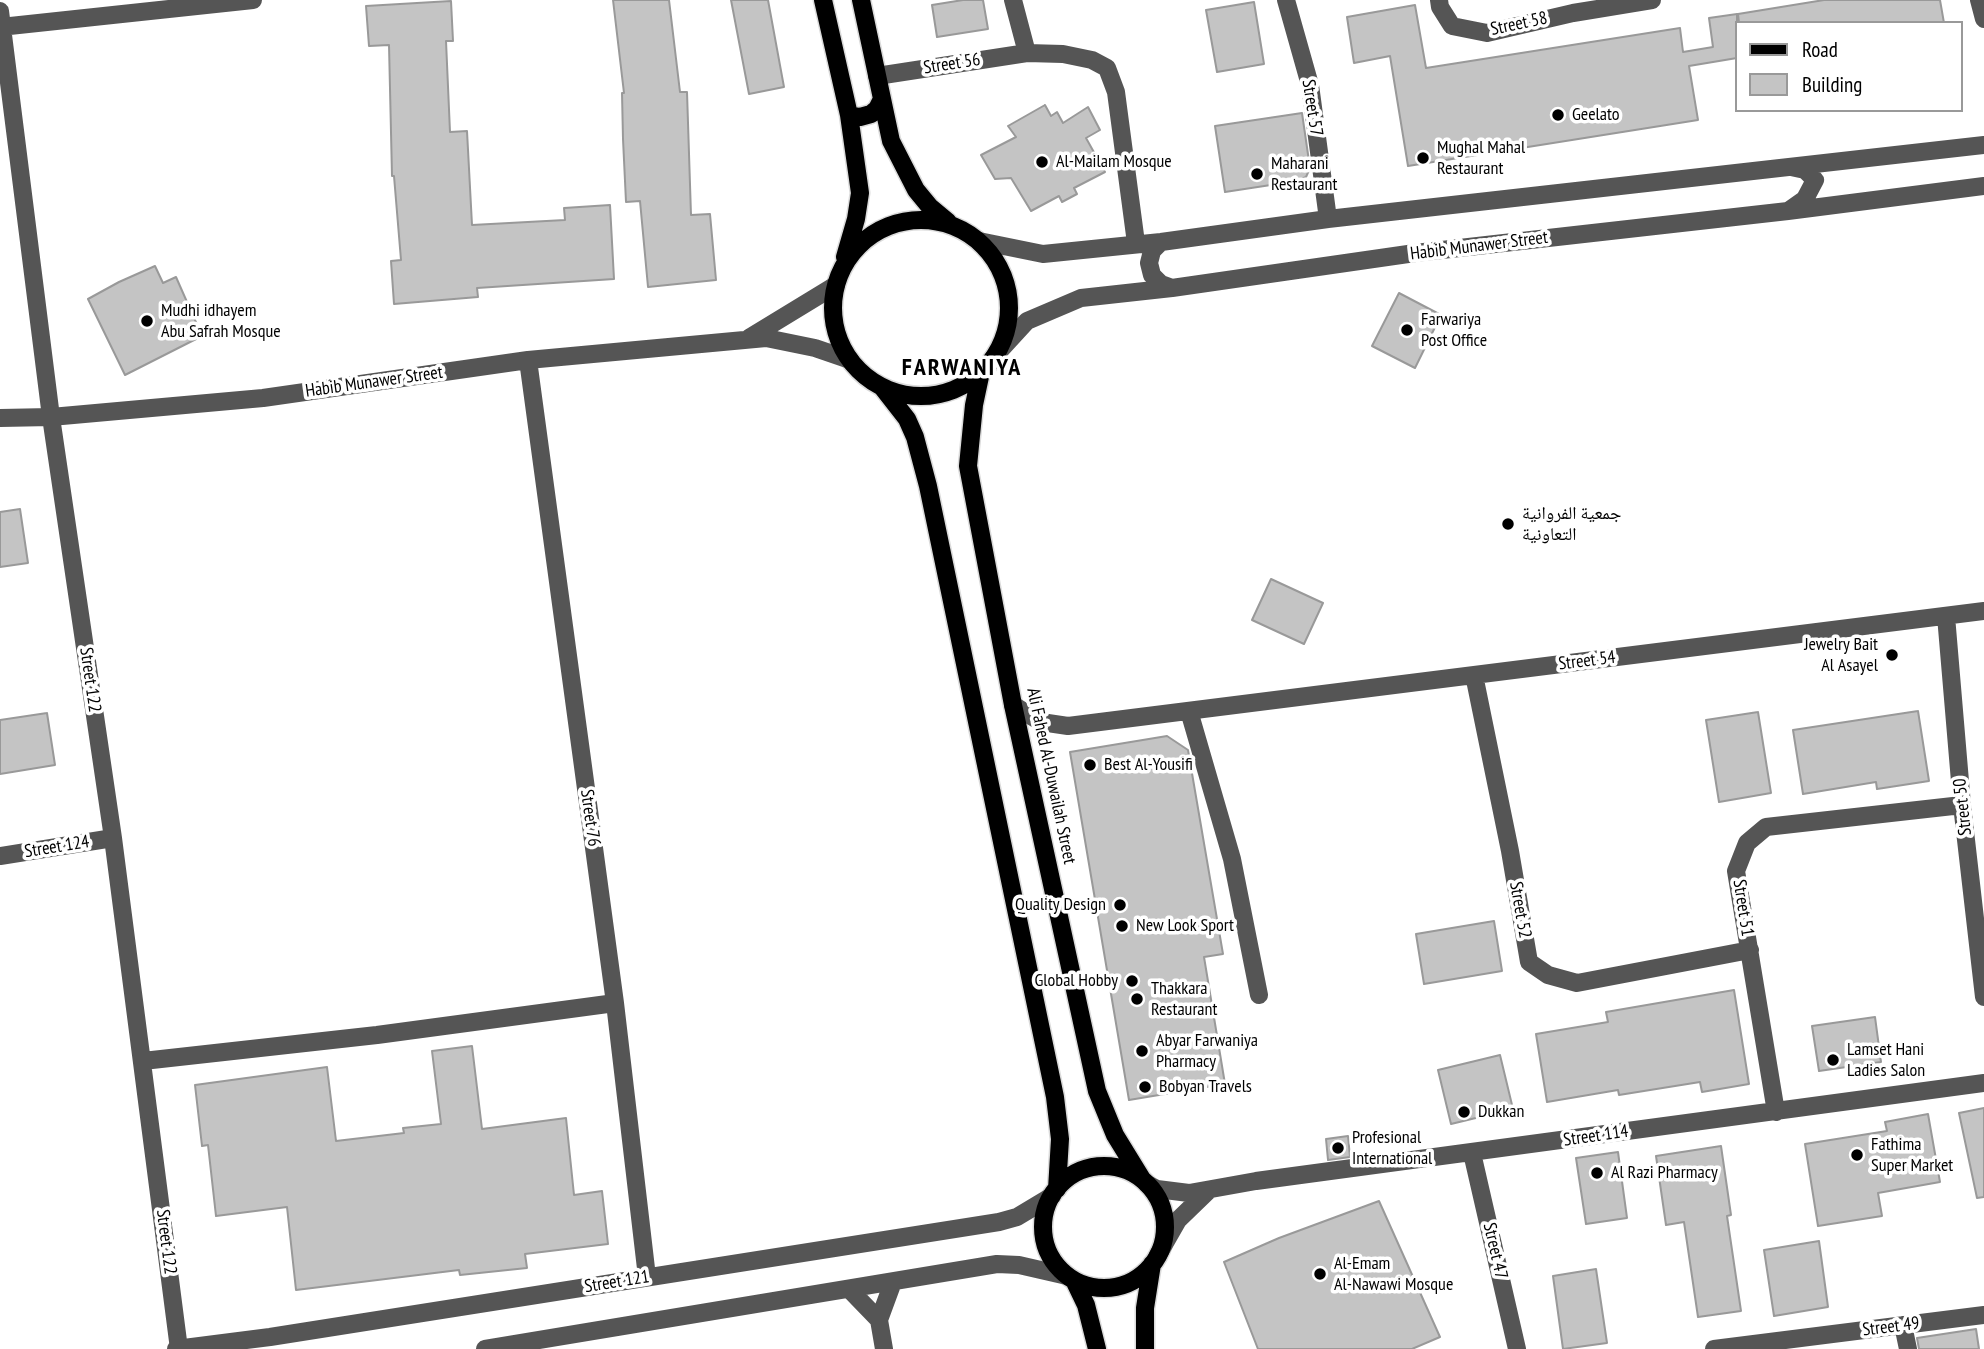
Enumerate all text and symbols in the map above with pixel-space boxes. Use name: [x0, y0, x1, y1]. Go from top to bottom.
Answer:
street label: Street 58: [1489, 7, 1549, 41]
legend: [1736, 21, 1963, 112]
text: Road: [1802, 36, 1838, 63]
street label: Street 56: [922, 49, 982, 79]
text: Building: [1802, 71, 1862, 98]
street label: Street 57: [1297, 78, 1327, 138]
place label: Geelato: [1572, 104, 1620, 126]
marker: Geelato: [1550, 107, 1566, 123]
place label: Mughal Mahal Restaurant: [1437, 137, 1525, 180]
marker: Mughal Mahal Restaurant: [1415, 150, 1431, 166]
place label: Al-Mailam Mosque: [1056, 151, 1172, 173]
place label: Maharani Restaurant: [1271, 153, 1337, 196]
marker: Al-Mailam Mosque: [1034, 154, 1050, 170]
marker: Maharani Restaurant: [1249, 166, 1265, 182]
street label: Habib Munawer Street: [1409, 227, 1549, 265]
place label: Mudhi idhayem Abu Safrah Mosque: [161, 300, 281, 342]
place label: Farwariya Post Office: [1421, 309, 1487, 352]
marker: Mudhi idhayem Abu Safrah Mosque: [139, 313, 155, 329]
marker: Farwariya Post Office: [1399, 322, 1415, 338]
district label: FARWANIYA: [903, 354, 1021, 382]
street label: Habib Munawer Street: [304, 362, 444, 402]
place label: جمعية الفروانية التعاونية: [1522, 503, 1621, 546]
marker: جمعية الفروانية التعاونية: [1500, 516, 1516, 532]
place label: Jewelry Bait Al Asayel: [1804, 634, 1878, 676]
street label: Street 122: [75, 646, 105, 714]
street label: Street 54: [1557, 647, 1617, 675]
marker: Jewelry Bait Al Asayel: [1884, 647, 1900, 663]
street label: Ali Fahed Al-Duwailah Street: [1022, 686, 1080, 866]
place label: Best Al-Yousifi: [1104, 754, 1193, 776]
marker: Best Al-Yousifi: [1082, 757, 1098, 773]
street label: Street 50: [1949, 777, 1977, 837]
street label: Street 76: [575, 788, 605, 848]
street label: Street 124: [23, 831, 91, 863]
street label: Street 51: [1728, 878, 1758, 938]
street label: Street 52: [1504, 880, 1536, 940]
place label: Quality Design: [1015, 894, 1106, 916]
marker: Quality Design: [1112, 897, 1128, 913]
place label: New Look Sport: [1136, 915, 1234, 937]
marker: New Look Sport: [1114, 918, 1130, 934]
place label: Global Hobby: [1035, 970, 1118, 992]
marker: Global Hobby: [1124, 973, 1140, 989]
place label: Thakkara Restaurant: [1151, 978, 1217, 1020]
marker: Thakkara Restaurant: [1129, 991, 1145, 1007]
place label: Abyar Farwaniya Pharmacy: [1156, 1030, 1258, 1072]
place label: Lamset Hani Ladies Salon: [1847, 1039, 1925, 1082]
marker: Abyar Farwaniya Pharmacy: [1134, 1043, 1150, 1059]
marker: Lamset Hani Ladies Salon: [1825, 1052, 1841, 1068]
place label: Bobyan Travels: [1159, 1076, 1252, 1098]
marker: Bobyan Travels: [1137, 1079, 1153, 1095]
place label: Dukkan: [1478, 1101, 1524, 1123]
marker: Dukkan: [1456, 1104, 1472, 1120]
street label: Street 114: [1562, 1121, 1630, 1151]
place label: Profesional International: [1352, 1127, 1432, 1170]
place label: Fathima Super Market: [1871, 1134, 1953, 1176]
marker: Profesional International: [1330, 1140, 1346, 1156]
marker: Fathima Super Market: [1849, 1147, 1865, 1163]
place label: Al Razi Pharmacy: [1611, 1162, 1718, 1184]
marker: Al Razi Pharmacy: [1589, 1165, 1605, 1181]
street label: Street 122: [151, 1208, 181, 1276]
street label: Street 47: [1478, 1221, 1512, 1281]
place label: Al-Emam Al-Nawawi Mosque: [1334, 1253, 1453, 1296]
street label: Street 121: [583, 1266, 651, 1298]
marker: Al-Emam Al-Nawawi Mosque: [1312, 1266, 1328, 1282]
street label: Street 49: [1861, 1313, 1921, 1341]

